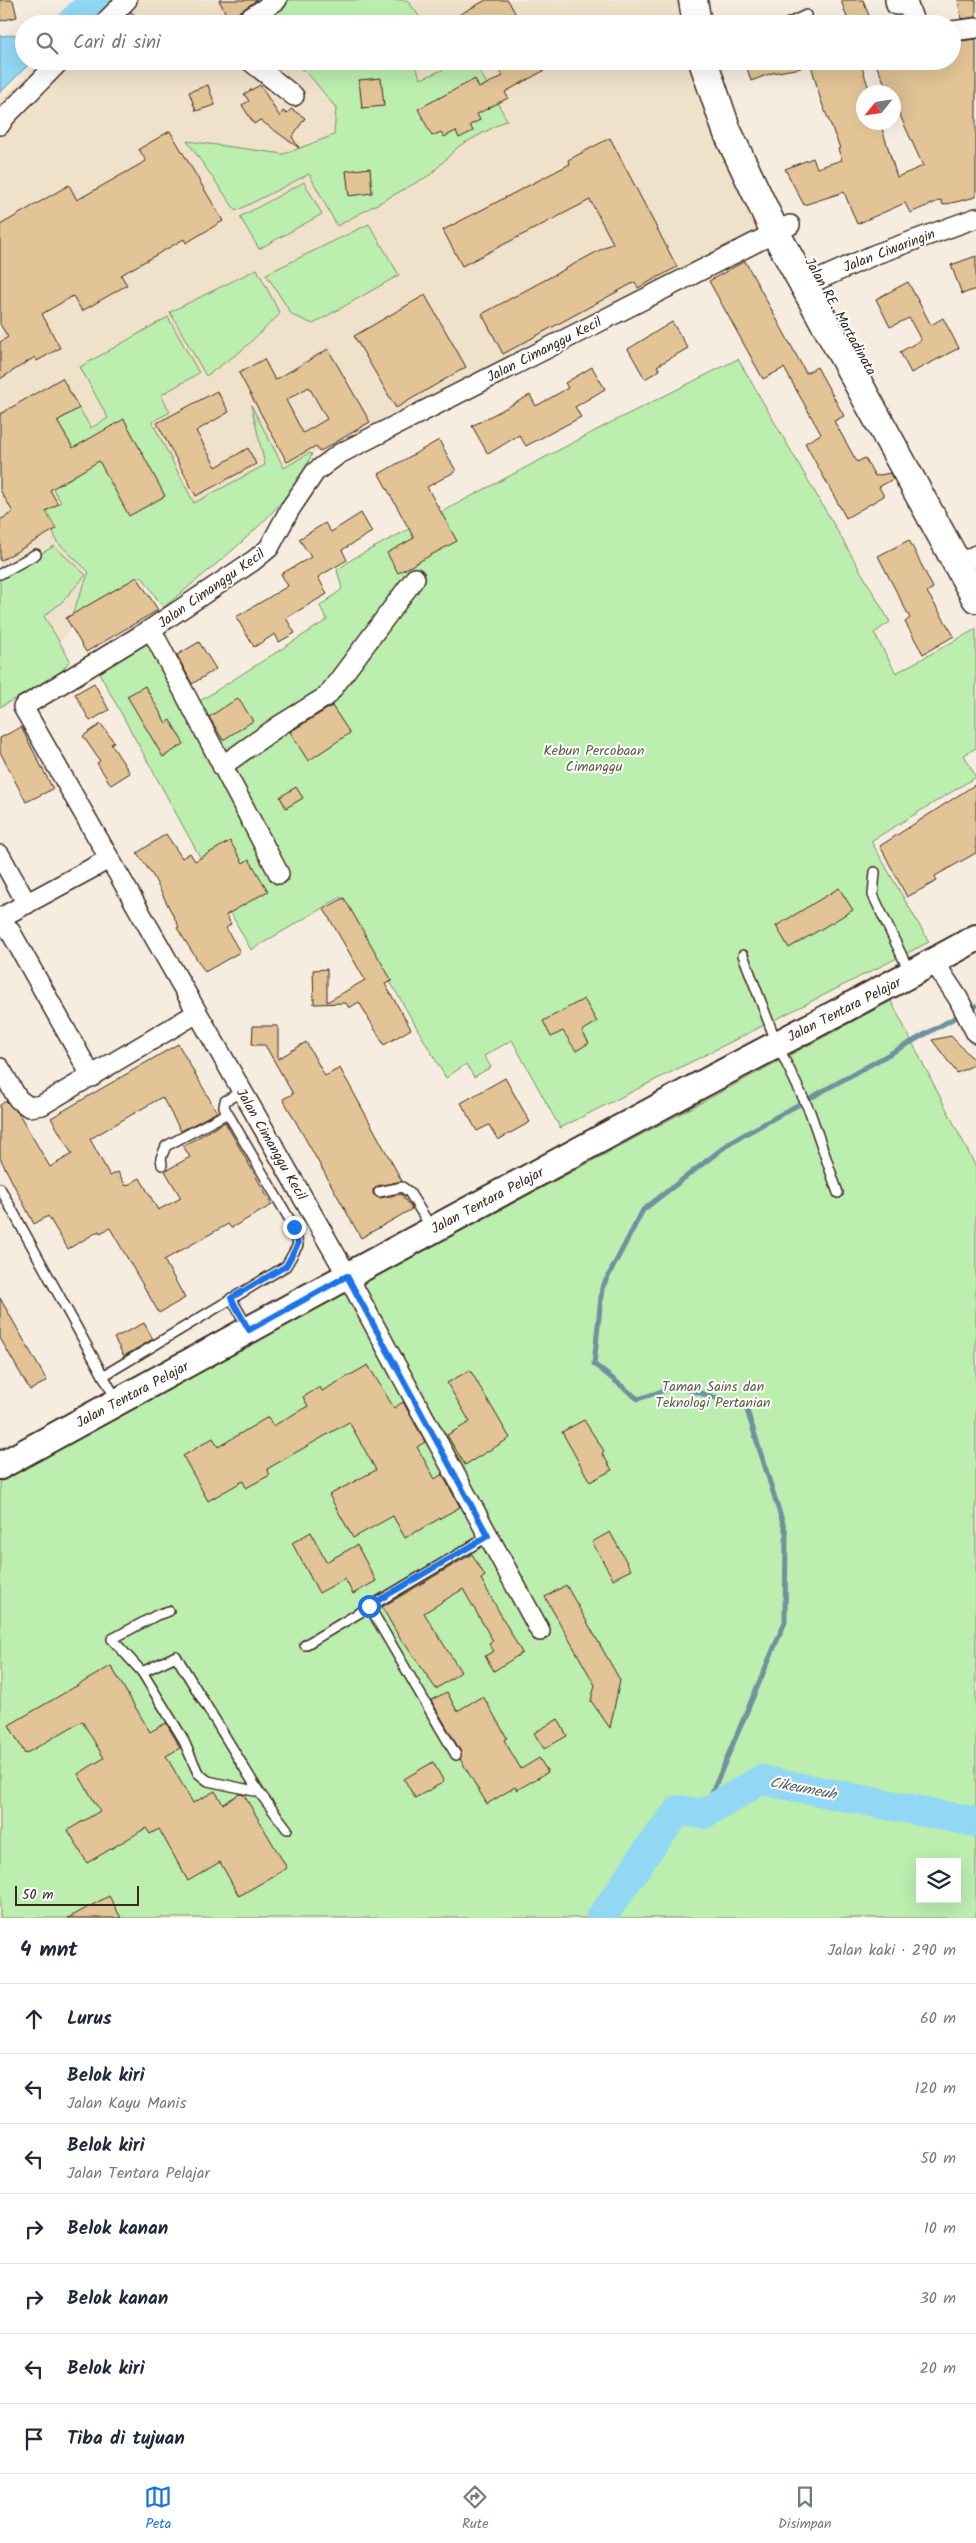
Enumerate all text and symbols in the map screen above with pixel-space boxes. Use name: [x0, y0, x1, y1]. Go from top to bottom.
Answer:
search box: [15, 15, 961, 70]
text: Cari di sini: [73, 28, 161, 58]
icon: search: [33, 29, 61, 57]
north arrow: [856, 85, 901, 130]
street label: Jalan Ciwaringin: [840, 223, 938, 279]
street label: Jalan RE. Martadinata: [798, 253, 882, 380]
street label: Jalan Cimanggu Kecil: [483, 311, 606, 388]
street label: Jalan Cimanggu Kecil: [154, 543, 270, 634]
park label: Kebun Percobaan Cimanggu: [544, 740, 644, 778]
street label: Jalan Tentara Pelajar: [784, 971, 906, 1048]
street label: Jalan Cimanggu Kecil: [230, 1084, 313, 1205]
street label: Jalan Tentara Pelajar: [427, 1161, 549, 1240]
route end: [283, 1216, 306, 1239]
street label: Jalan Tentara Pelajar: [72, 1355, 194, 1434]
park label: Taman Sains dan Teknologi Pertanian: [656, 1376, 770, 1414]
route start: [358, 1595, 381, 1618]
water label: Cikeumeuh: [767, 1771, 840, 1808]
map controls: [916, 1858, 961, 1903]
button: layers: [916, 1858, 961, 1903]
scale bar: [15, 1883, 139, 1906]
text: 50 m: [22, 1884, 53, 1906]
text: 4 mnt: [20, 1934, 78, 1967]
text: Jalan kaki · 290 m: [827, 1938, 956, 1963]
text: Lurus: [67, 2004, 112, 2034]
icon: ahead: [20, 2005, 48, 2033]
text: 60 m: [920, 2006, 956, 2031]
text: Belok kiri: [67, 2061, 145, 2091]
icon: left: [20, 2075, 48, 2103]
text: 120 m: [915, 2076, 956, 2101]
text: Jalan Kayu Manis: [67, 2091, 186, 2116]
text: Belok kiri: [67, 2131, 145, 2161]
icon: left: [20, 2145, 48, 2173]
text: 50 m: [920, 2146, 956, 2171]
text: Jalan Tentara Pelajar: [67, 2161, 210, 2186]
text: Belok kanan: [67, 2214, 168, 2244]
icon: right: [20, 2215, 48, 2243]
text: 10 m: [924, 2216, 956, 2241]
text: Belok kanan: [67, 2284, 168, 2314]
icon: right: [20, 2285, 48, 2313]
text: 30 m: [920, 2286, 956, 2311]
text: Belok kiri: [67, 2354, 145, 2384]
icon: left: [20, 2355, 48, 2383]
text: 20 m: [920, 2356, 956, 2381]
text: Tiba di tujuan: [67, 2424, 185, 2454]
icon: arrive: [20, 2425, 48, 2453]
tab: Peta: [144, 2483, 172, 2535]
tab: Rute: [461, 2483, 489, 2535]
tab: Disimpan: [778, 2483, 832, 2535]

